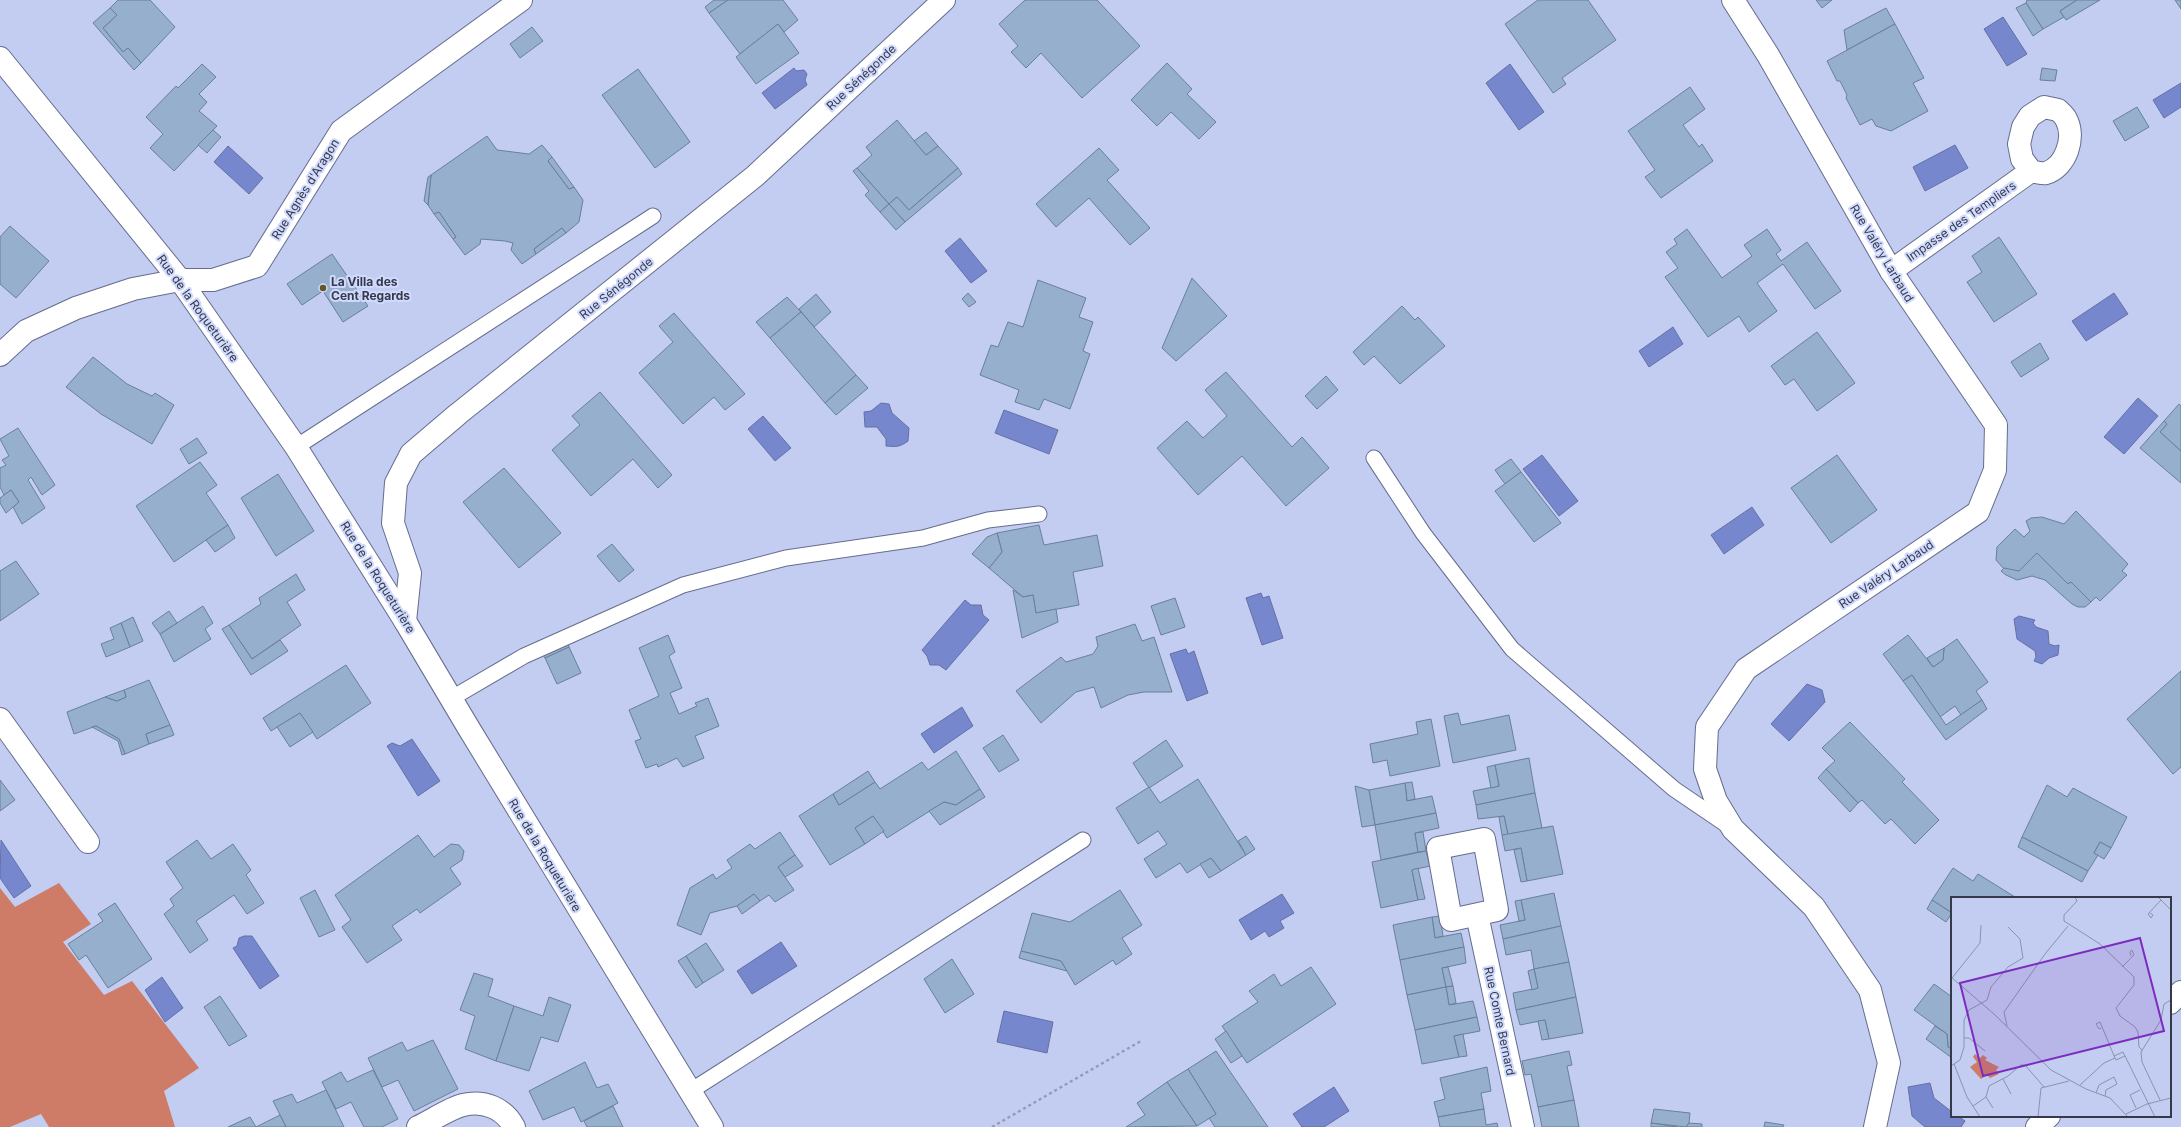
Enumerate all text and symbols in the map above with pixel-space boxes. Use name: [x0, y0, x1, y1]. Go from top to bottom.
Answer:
street label: Rue Sénégonde: [823, 41, 899, 113]
street label: Rue Agnès d'Aragon: [268, 136, 342, 242]
street label: Impasse des Templiers: [1903, 177, 2019, 265]
street label: Rue Valéry Larbaud: [1847, 201, 1917, 305]
street label: Rue de la Roqueturière: [154, 251, 242, 365]
street label: Rue Sénégonde: [576, 254, 656, 322]
place label: La Villa des Cent Regards: [331, 274, 410, 303]
marker: La Villa des Cent Regards: [318, 283, 328, 293]
street label: Rue de la Roqueturière: [337, 518, 419, 636]
street label: Rue Valéry Larbaud: [1836, 537, 1936, 611]
street label: Rue de la Roqueturière: [505, 796, 585, 914]
inset map: [1951, 897, 2171, 1117]
street label: Rue Comte Bernard: [1481, 965, 1519, 1077]

